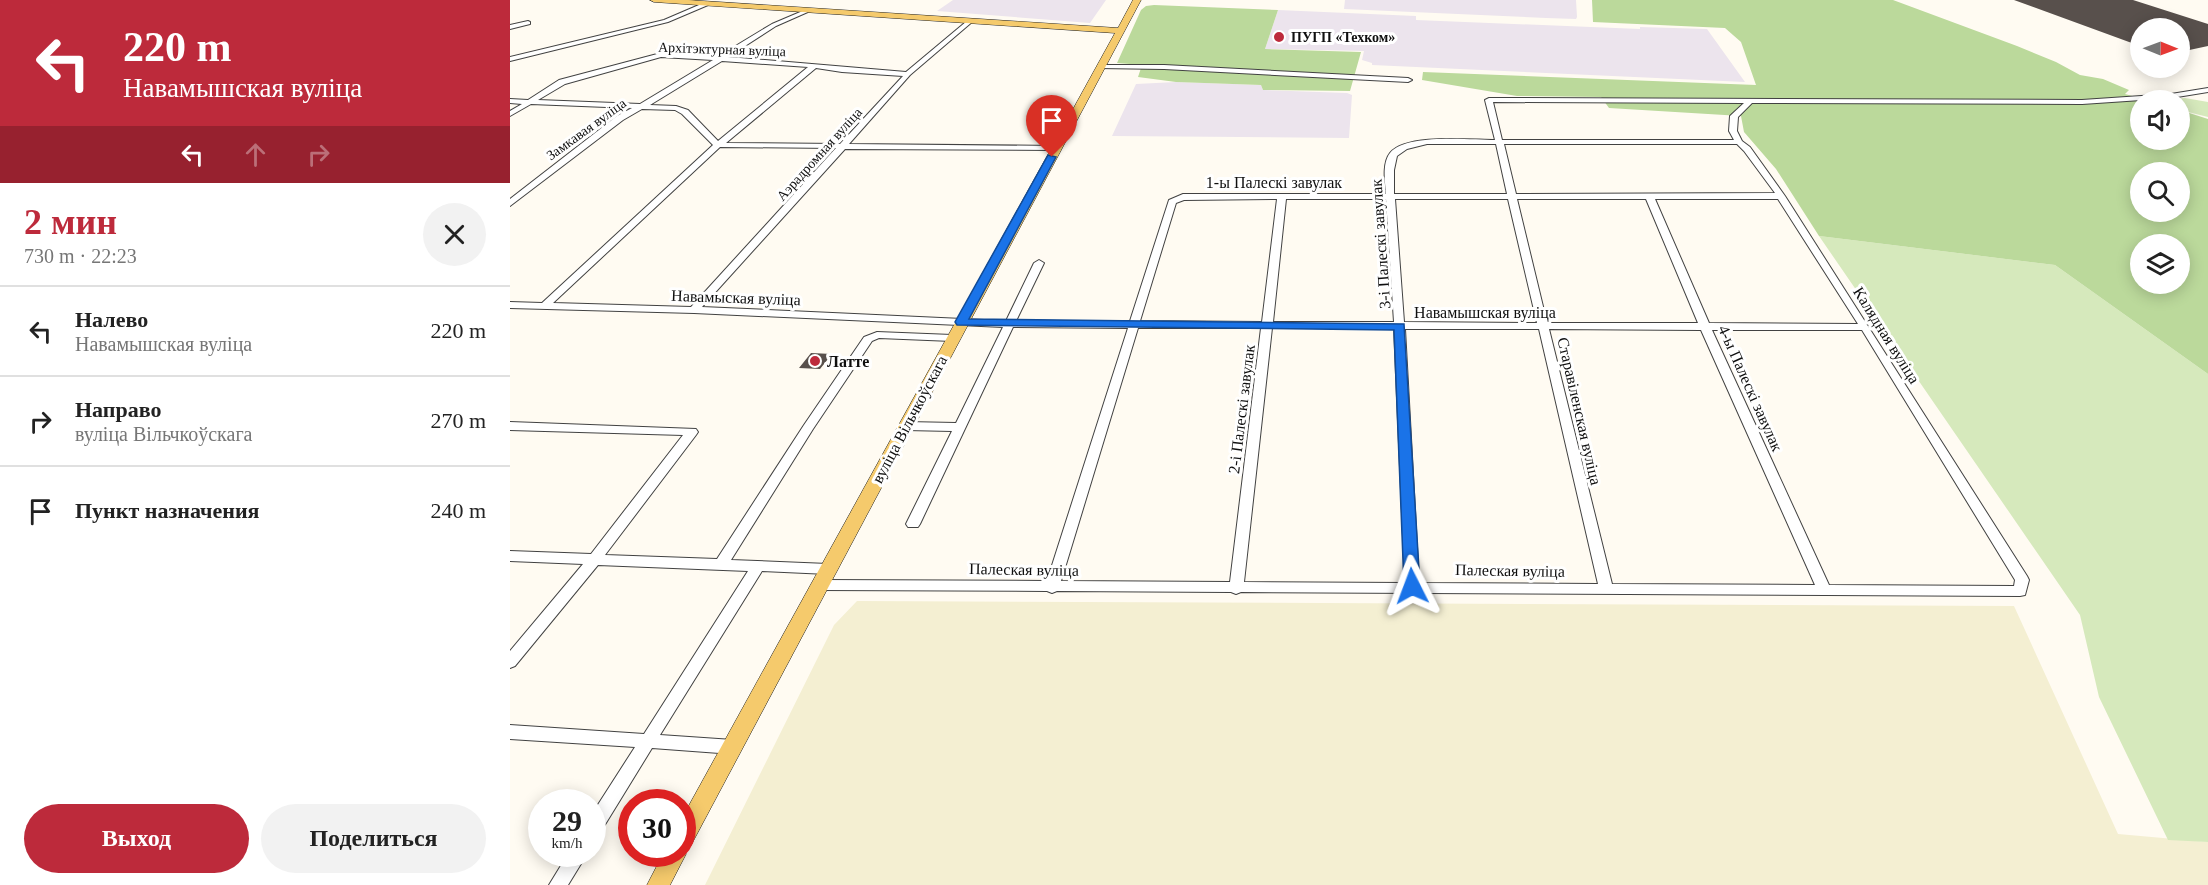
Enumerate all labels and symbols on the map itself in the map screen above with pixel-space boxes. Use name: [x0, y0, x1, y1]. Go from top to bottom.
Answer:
north arrow: [2130, 18, 2190, 78]
marker: ПУГП «Техком»: [1272, 30, 1286, 44]
place label: ПУГП «Техком»: [1291, 30, 1395, 45]
street label: Архітэктурная вуліца: [658, 40, 787, 59]
street label: Замкавая вуліца: [544, 95, 630, 163]
pin: [1026, 95, 1077, 157]
street label: Аэрадромная вуліца: [774, 104, 866, 204]
street label: 1-ы Палескі завулак: [1206, 174, 1342, 192]
street label: 3-і Палескі завулак: [1367, 178, 1395, 309]
street label: Калядная вуліца: [1849, 284, 1923, 387]
street label: Навамыская вуліца: [671, 287, 801, 309]
street label: Навамышская вуліца: [1414, 304, 1556, 322]
street label: 4-ы Палескі завулак: [1714, 323, 1786, 455]
street label: Старавіленская вуліца: [1553, 336, 1605, 487]
street label: 2-і Палескі завулак: [1225, 343, 1259, 475]
place label: Латте: [827, 353, 869, 370]
street label: вуліца Вільчкоўскага: [869, 353, 951, 486]
marker: Латте: [808, 354, 822, 368]
position arrow: [1380, 554, 1444, 618]
street label: Палеская вуліца: [969, 560, 1079, 580]
street label: Палеская вуліца: [1455, 561, 1565, 581]
speed limit sign: 30: [618, 789, 696, 867]

